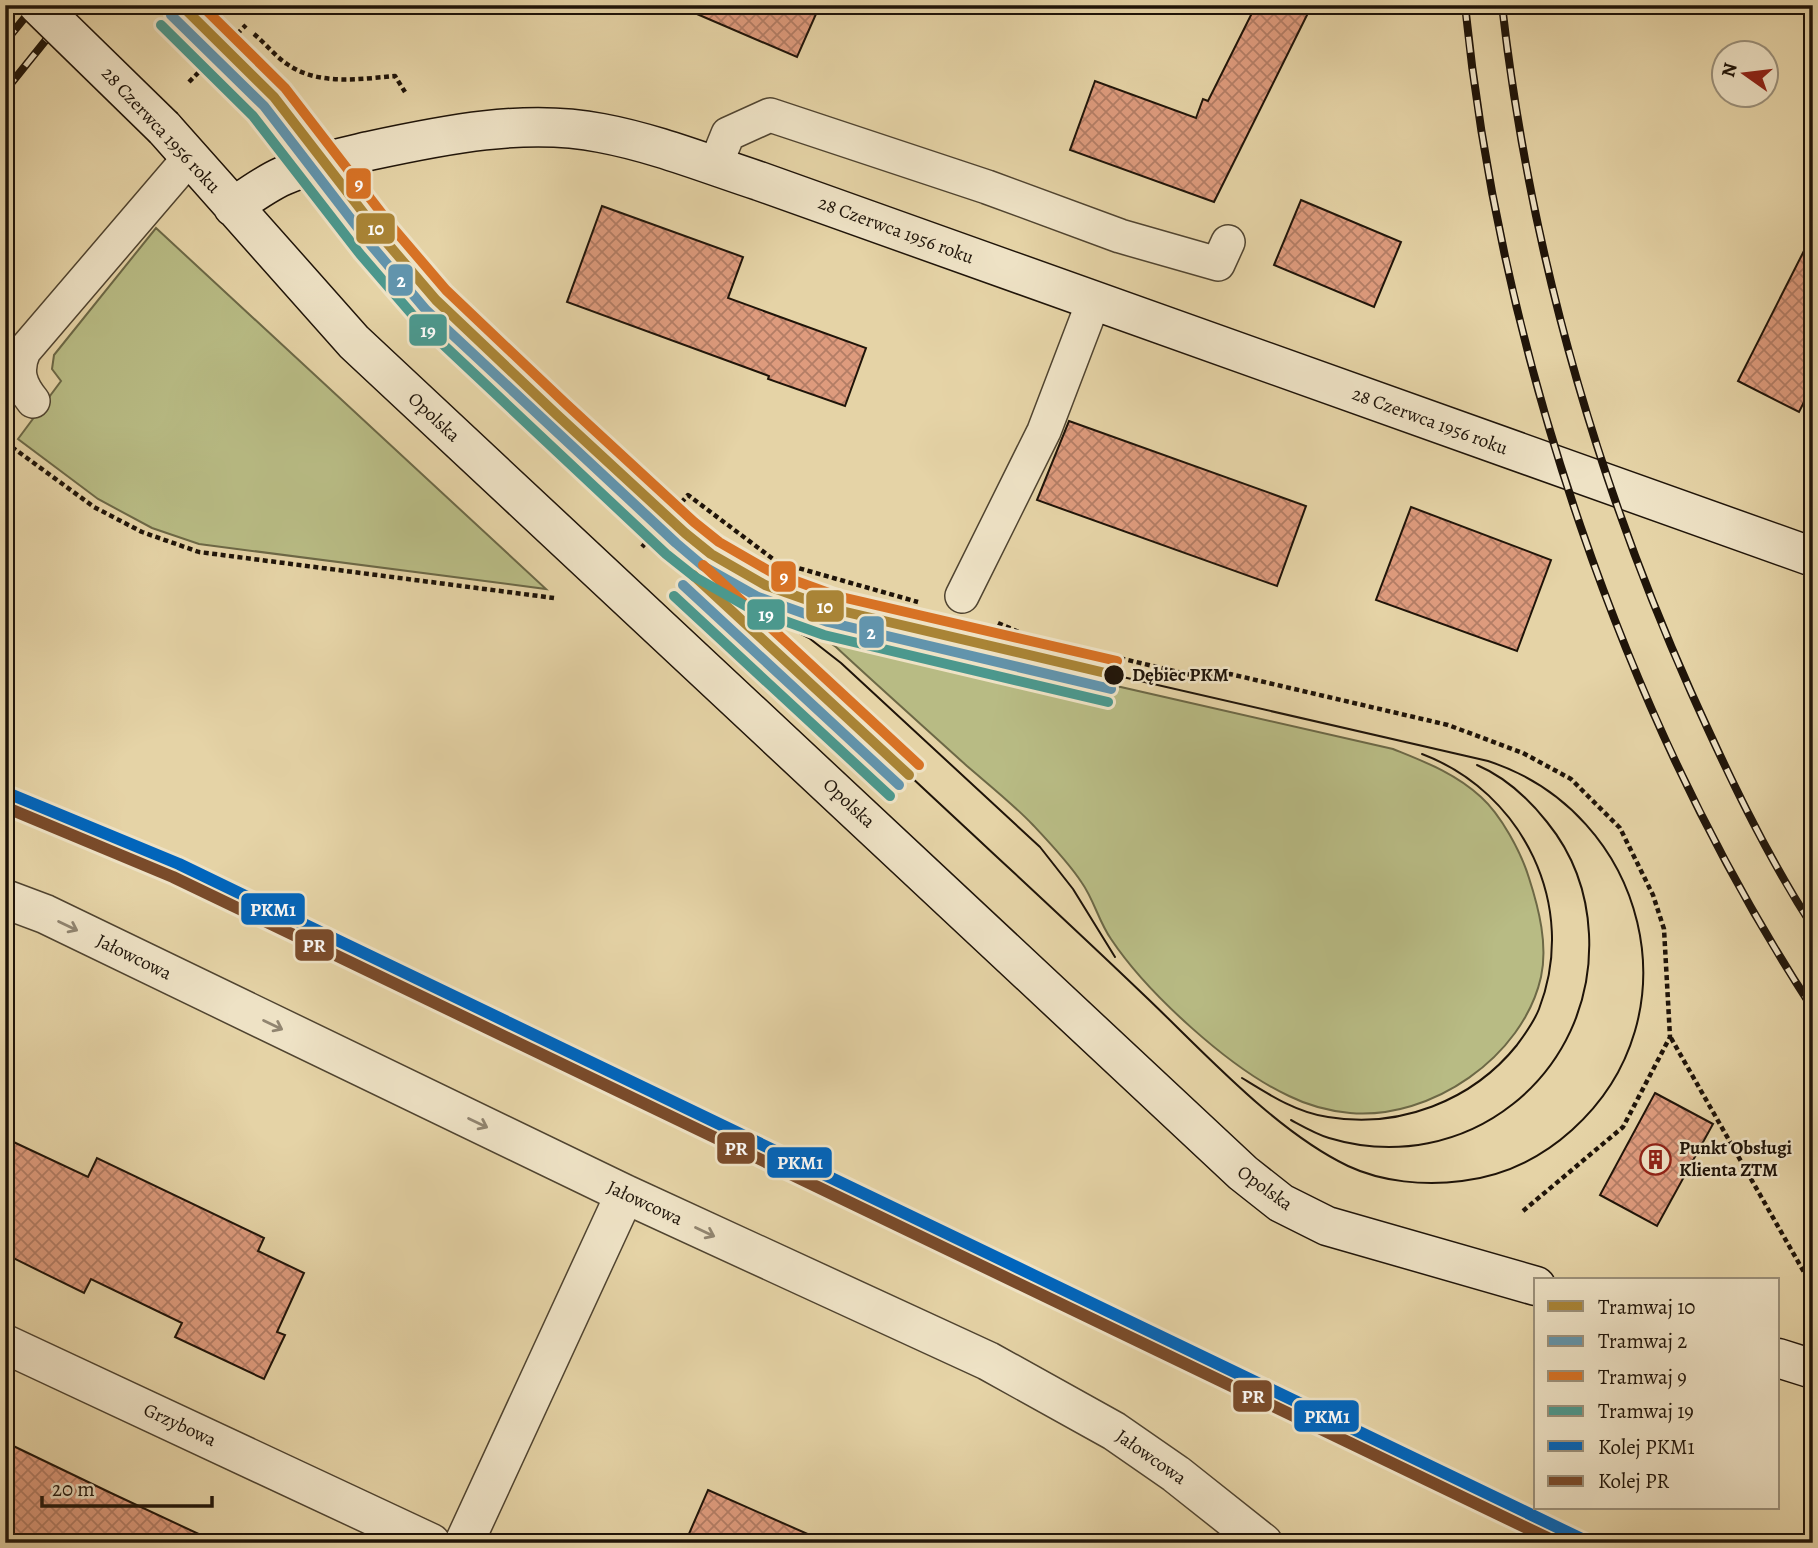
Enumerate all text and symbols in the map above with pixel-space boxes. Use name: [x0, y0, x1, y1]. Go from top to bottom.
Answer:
north arrow: [1710, 38, 1780, 108]
text: N: [1715, 60, 1744, 80]
street label: 28 Czerwca 1956 roku: [96, 61, 227, 199]
line badge: 9: [345, 167, 372, 200]
text: 9: [355, 171, 364, 197]
street label: 28 Czerwca 1956 roku: [814, 190, 978, 271]
line badge: 10: [355, 212, 396, 245]
text: 10: [368, 216, 385, 242]
line badge: 2: [387, 263, 414, 297]
text: 2: [396, 268, 406, 294]
line badge: 19: [408, 313, 448, 347]
text: 19: [420, 318, 436, 344]
street label: 28 Czerwca 1956 roku: [1348, 381, 1512, 462]
street label: Opolska: [402, 386, 466, 448]
line badge: 9: [770, 560, 797, 593]
text: 9: [780, 564, 789, 590]
line badge: 10: [805, 589, 845, 623]
text: 10: [817, 594, 834, 620]
line badge: 19: [746, 598, 786, 631]
text: 19: [758, 602, 774, 628]
line badge: 2: [858, 615, 885, 649]
text: 2: [866, 620, 876, 646]
place label: Dębiec PKM: [1132, 662, 1229, 688]
marker: Dębiec PKM: [1102, 663, 1126, 687]
street label: Opolska: [817, 772, 881, 834]
line badge: PKM1: [240, 892, 306, 926]
text: PKM1: [250, 897, 296, 923]
one-way arrow: [57, 919, 78, 933]
street label: Jałowcowa: [92, 928, 176, 986]
line badge: PR: [294, 928, 335, 962]
text: PR: [302, 933, 326, 959]
one-way arrow: [262, 1018, 283, 1032]
one-way arrow: [467, 1117, 488, 1131]
line badge: PR: [716, 1131, 756, 1165]
place label: Punkt Obsługi Klienta ZTM: [1679, 1135, 1793, 1183]
text: PR: [724, 1136, 748, 1162]
building icon: Punkt Obsługi Klienta ZTM: [1639, 1142, 1673, 1176]
line badge: PKM1: [766, 1146, 833, 1179]
text: PKM1: [777, 1150, 823, 1176]
street label: Opolska: [1232, 1159, 1298, 1217]
street label: Jałowcowa: [603, 1174, 687, 1232]
one-way arrow: [694, 1226, 715, 1239]
legend: [1534, 1278, 1780, 1510]
text: Tramwaj 10: [1598, 1293, 1696, 1321]
text: Tramwaj 2: [1598, 1327, 1687, 1355]
text: Tramwaj 9: [1598, 1363, 1687, 1391]
line badge: PR: [1232, 1379, 1273, 1413]
text: PR: [1241, 1384, 1265, 1410]
street label: Grzybowa: [139, 1397, 221, 1453]
text: Tramwaj 19: [1598, 1397, 1694, 1425]
line badge: PKM1: [1293, 1399, 1360, 1433]
text: PKM1: [1304, 1404, 1350, 1430]
street label: Jałowcowa: [1110, 1423, 1192, 1491]
text: Kolej PKM1: [1598, 1433, 1695, 1461]
scale bar: [42, 1464, 212, 1508]
text: Kolej PR: [1598, 1467, 1670, 1495]
text: 20 m: [52, 1475, 95, 1503]

